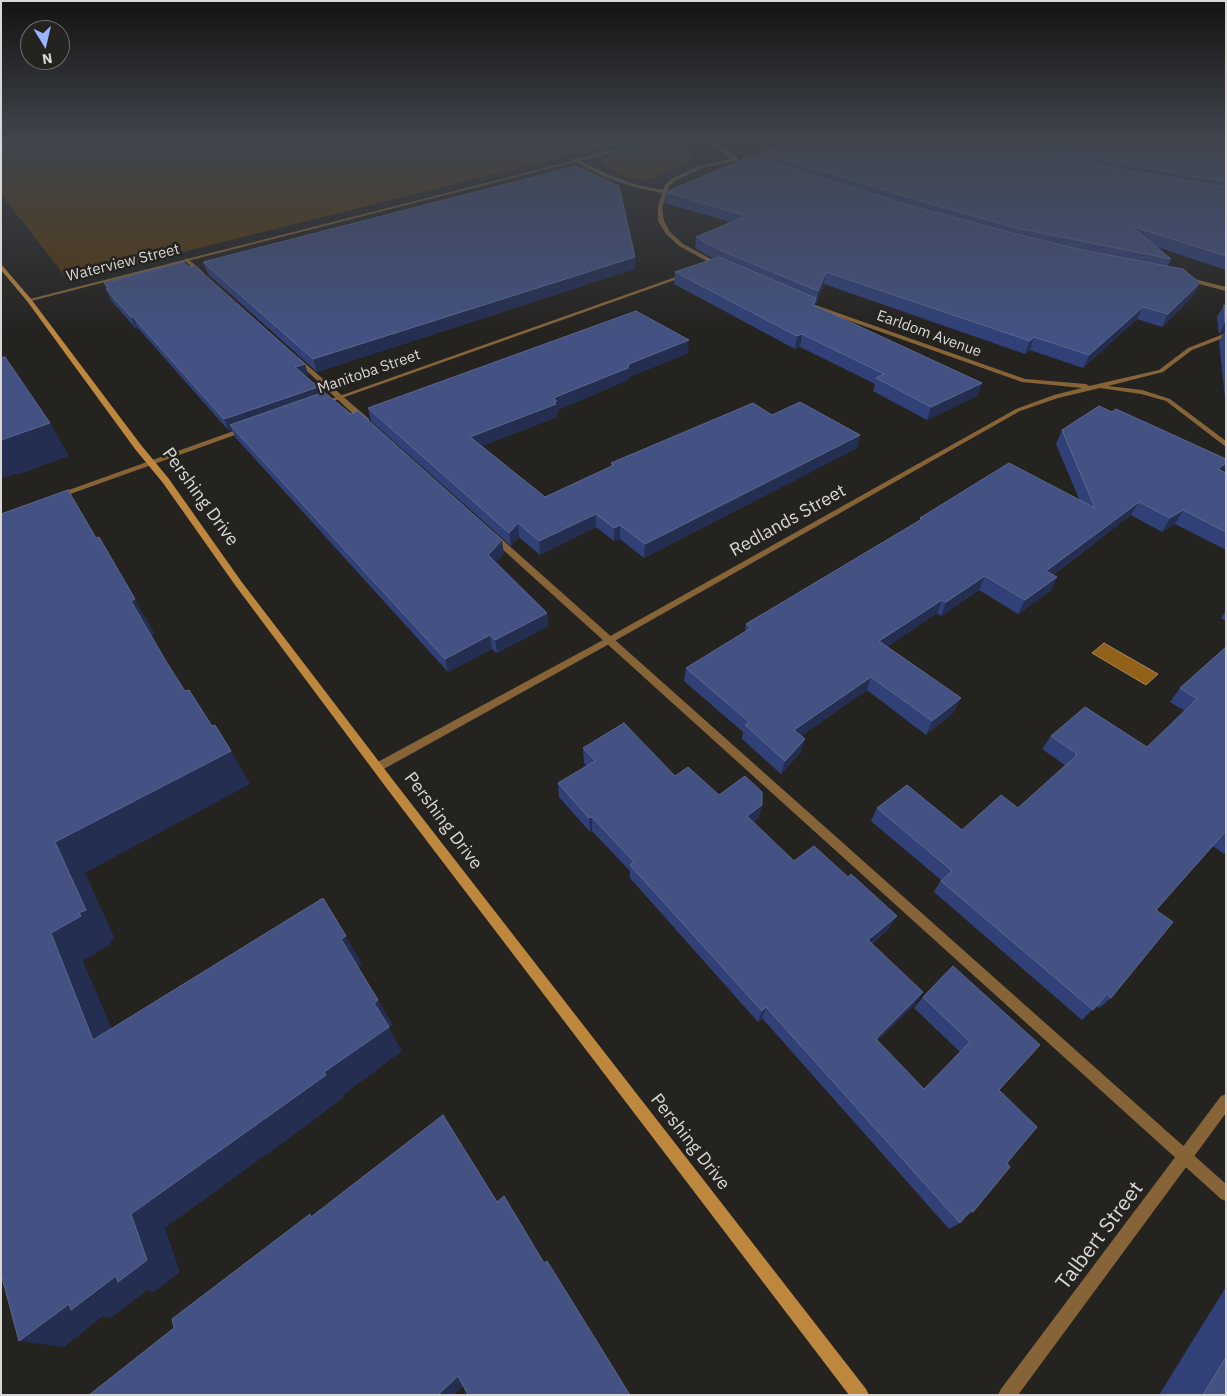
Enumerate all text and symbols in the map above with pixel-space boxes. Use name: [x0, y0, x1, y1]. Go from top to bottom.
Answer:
north arrow: [20, 20, 70, 70]
text: N: [41, 49, 54, 69]
street label: Waterview Street: [65, 240, 181, 286]
street label: Earldom Avenue: [874, 307, 984, 361]
street label: Manitoba Street: [315, 346, 423, 398]
street label: Pershing Drive: [157, 444, 243, 550]
street label: Redlands Street: [726, 480, 850, 562]
street label: Pershing Drive: [399, 768, 487, 874]
street label: Pershing Drive: [646, 1090, 734, 1194]
street label: Talbert Street: [1051, 1177, 1149, 1295]

